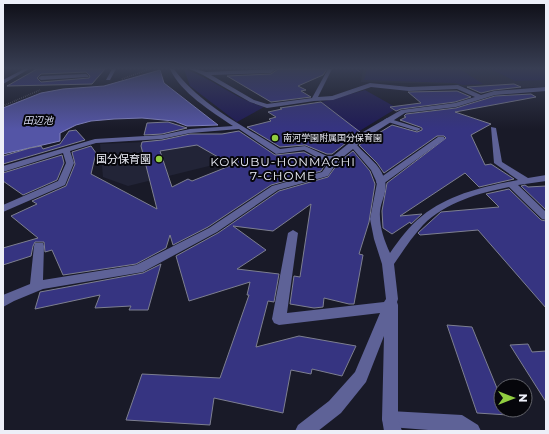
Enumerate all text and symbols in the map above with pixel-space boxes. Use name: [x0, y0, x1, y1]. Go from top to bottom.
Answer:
water label: 田辺池: [23, 114, 54, 127]
place label: 南河学園附属国分保育園: [283, 132, 382, 143]
marker: 南河学園附属国分保育園: [270, 133, 280, 143]
place label: 国分保育園: [96, 152, 151, 166]
marker: 国分保育園: [154, 154, 164, 164]
district label: KOKUBU-HONMACHI 7-CHOME: [210, 154, 356, 183]
north arrow: [493, 378, 533, 418]
text: N: [516, 394, 530, 402]

